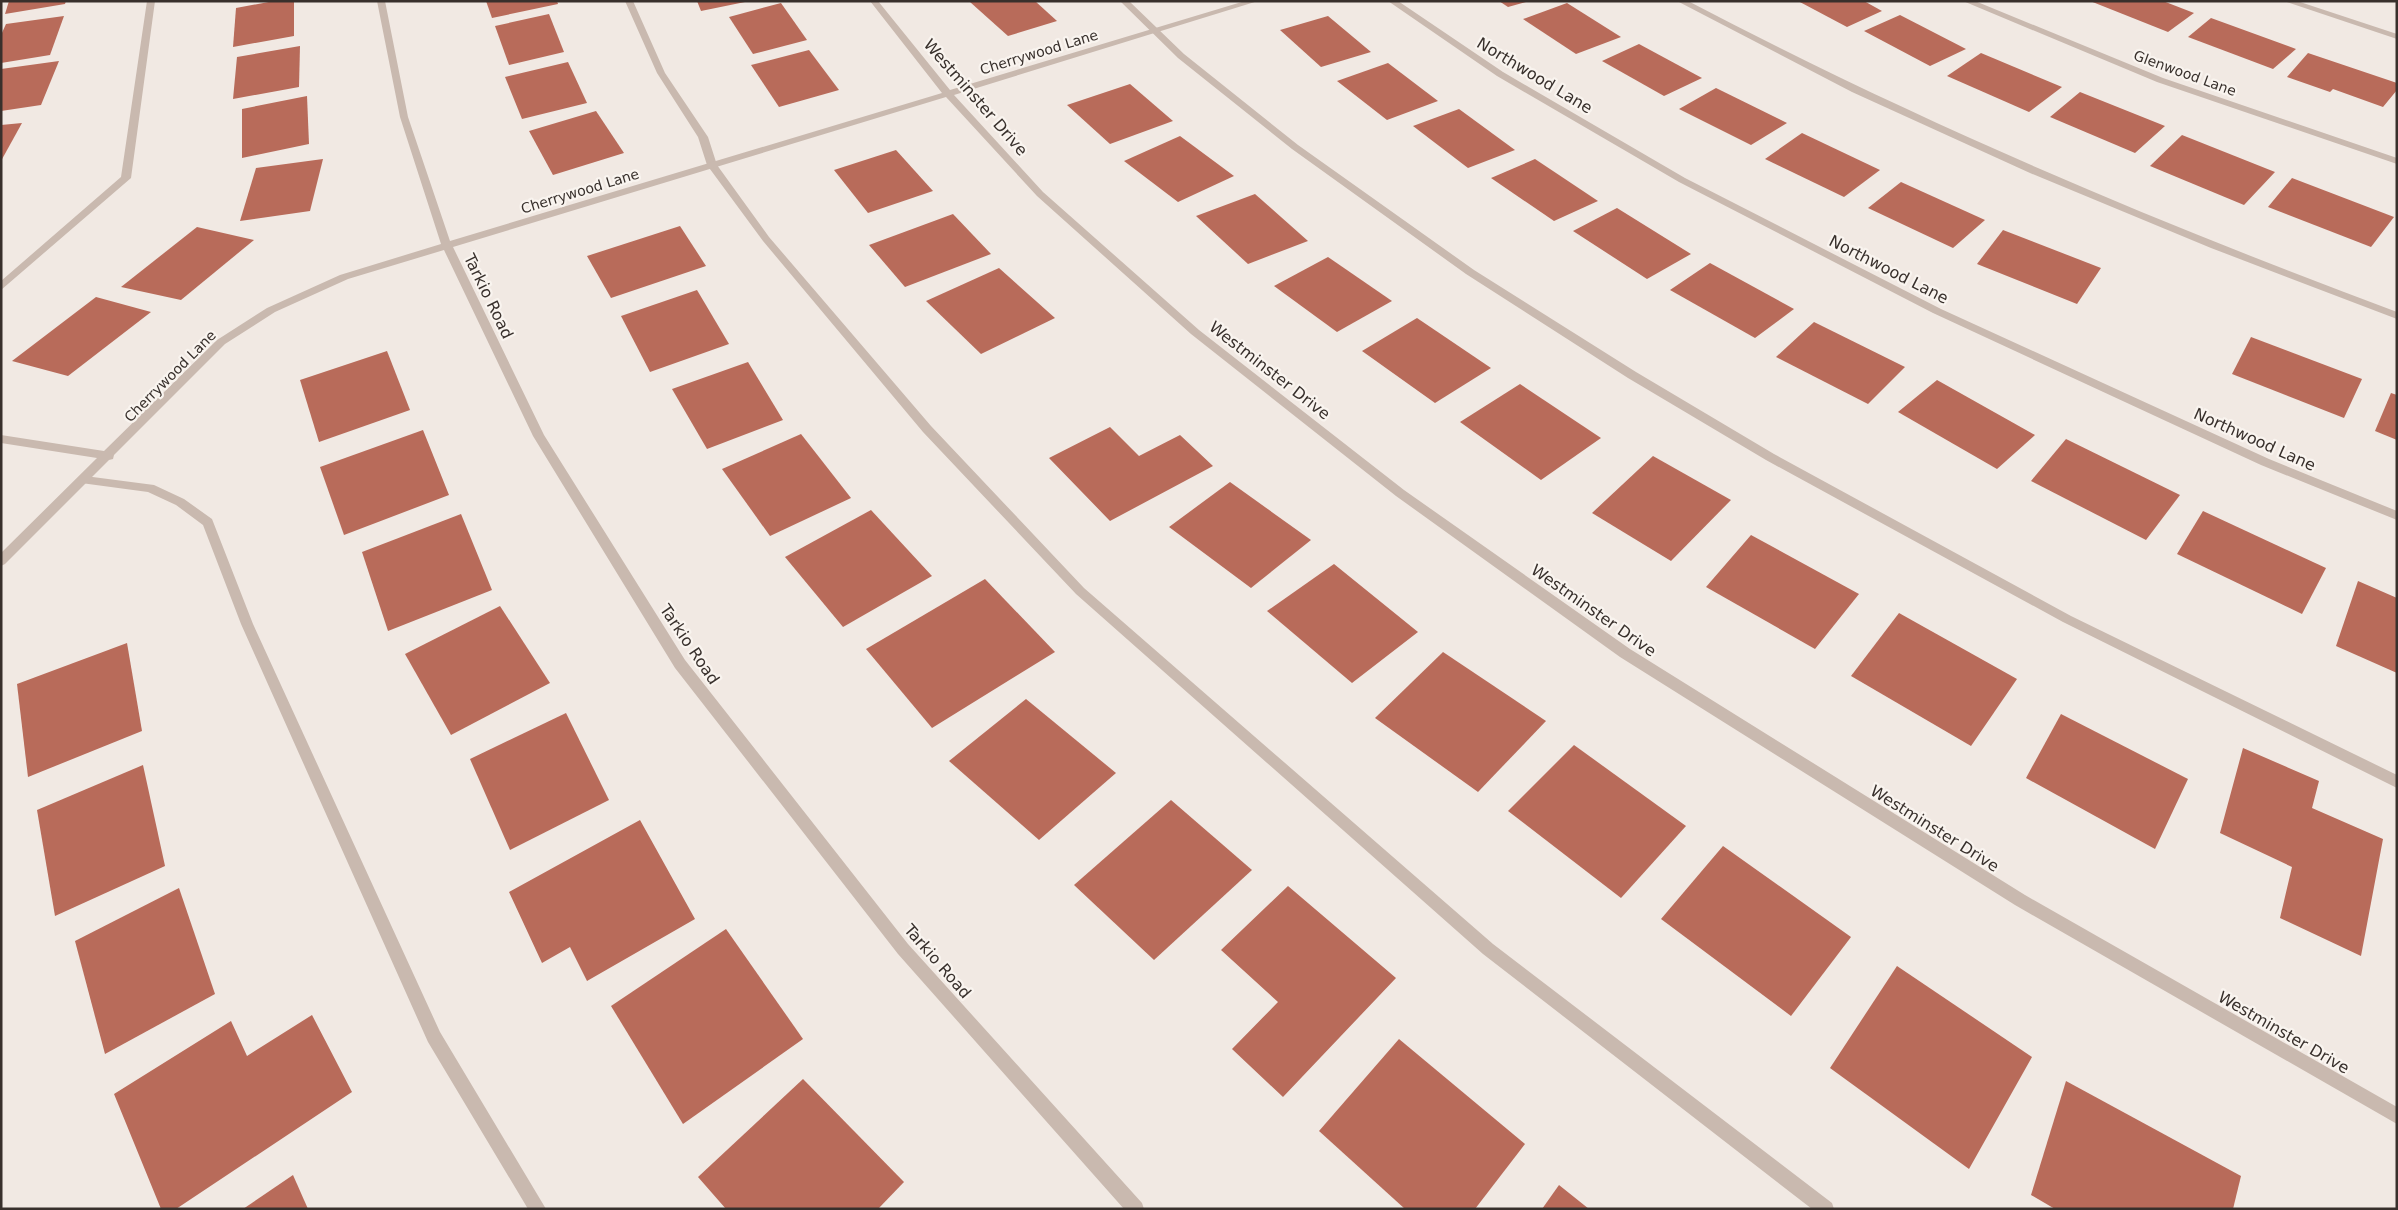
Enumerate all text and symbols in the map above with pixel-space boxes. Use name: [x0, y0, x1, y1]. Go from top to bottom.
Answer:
street label: Cherrywood Lane: [978, 26, 1100, 78]
street label: Northwood Lane: [1474, 33, 1596, 117]
street label: Westminster Drive: [920, 35, 1031, 160]
street label: Glenwood Lane: [2132, 47, 2238, 99]
street label: Cherrywood Lane: [519, 165, 641, 217]
street label: Northwood Lane: [1826, 231, 1952, 308]
street label: Tarkio Road: [459, 250, 517, 342]
street label: Westminster Drive: [1205, 317, 1334, 424]
street label: Cherrywood Lane: [121, 327, 219, 425]
street label: Northwood Lane: [2191, 404, 2319, 475]
street label: Westminster Drive: [1528, 560, 1660, 661]
street label: Tarkio Road: [655, 600, 723, 688]
street label: Westminster Drive: [1867, 781, 2003, 876]
street label: Tarkio Road: [900, 920, 975, 1002]
street label: Westminster Drive: [2215, 987, 2353, 1078]

